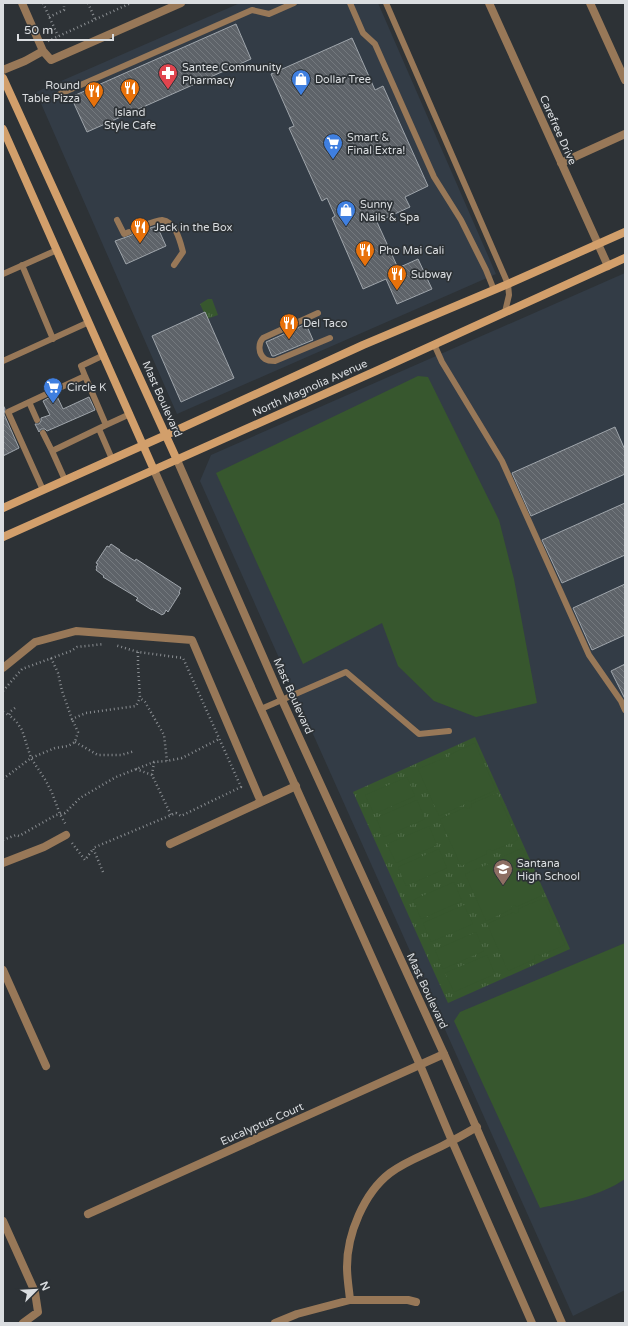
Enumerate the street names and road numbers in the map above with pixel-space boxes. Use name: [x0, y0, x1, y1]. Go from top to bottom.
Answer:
street label: Carefree Drive: [537, 93, 579, 167]
street label: North Magnolia Avenue: [251, 357, 369, 419]
street label: Mast Boulevard: [139, 359, 185, 439]
street label: Mast Boulevard: [270, 656, 316, 736]
street label: Mast Boulevard: [404, 951, 450, 1031]
street label: Eucalyptus Court: [218, 1100, 306, 1148]

